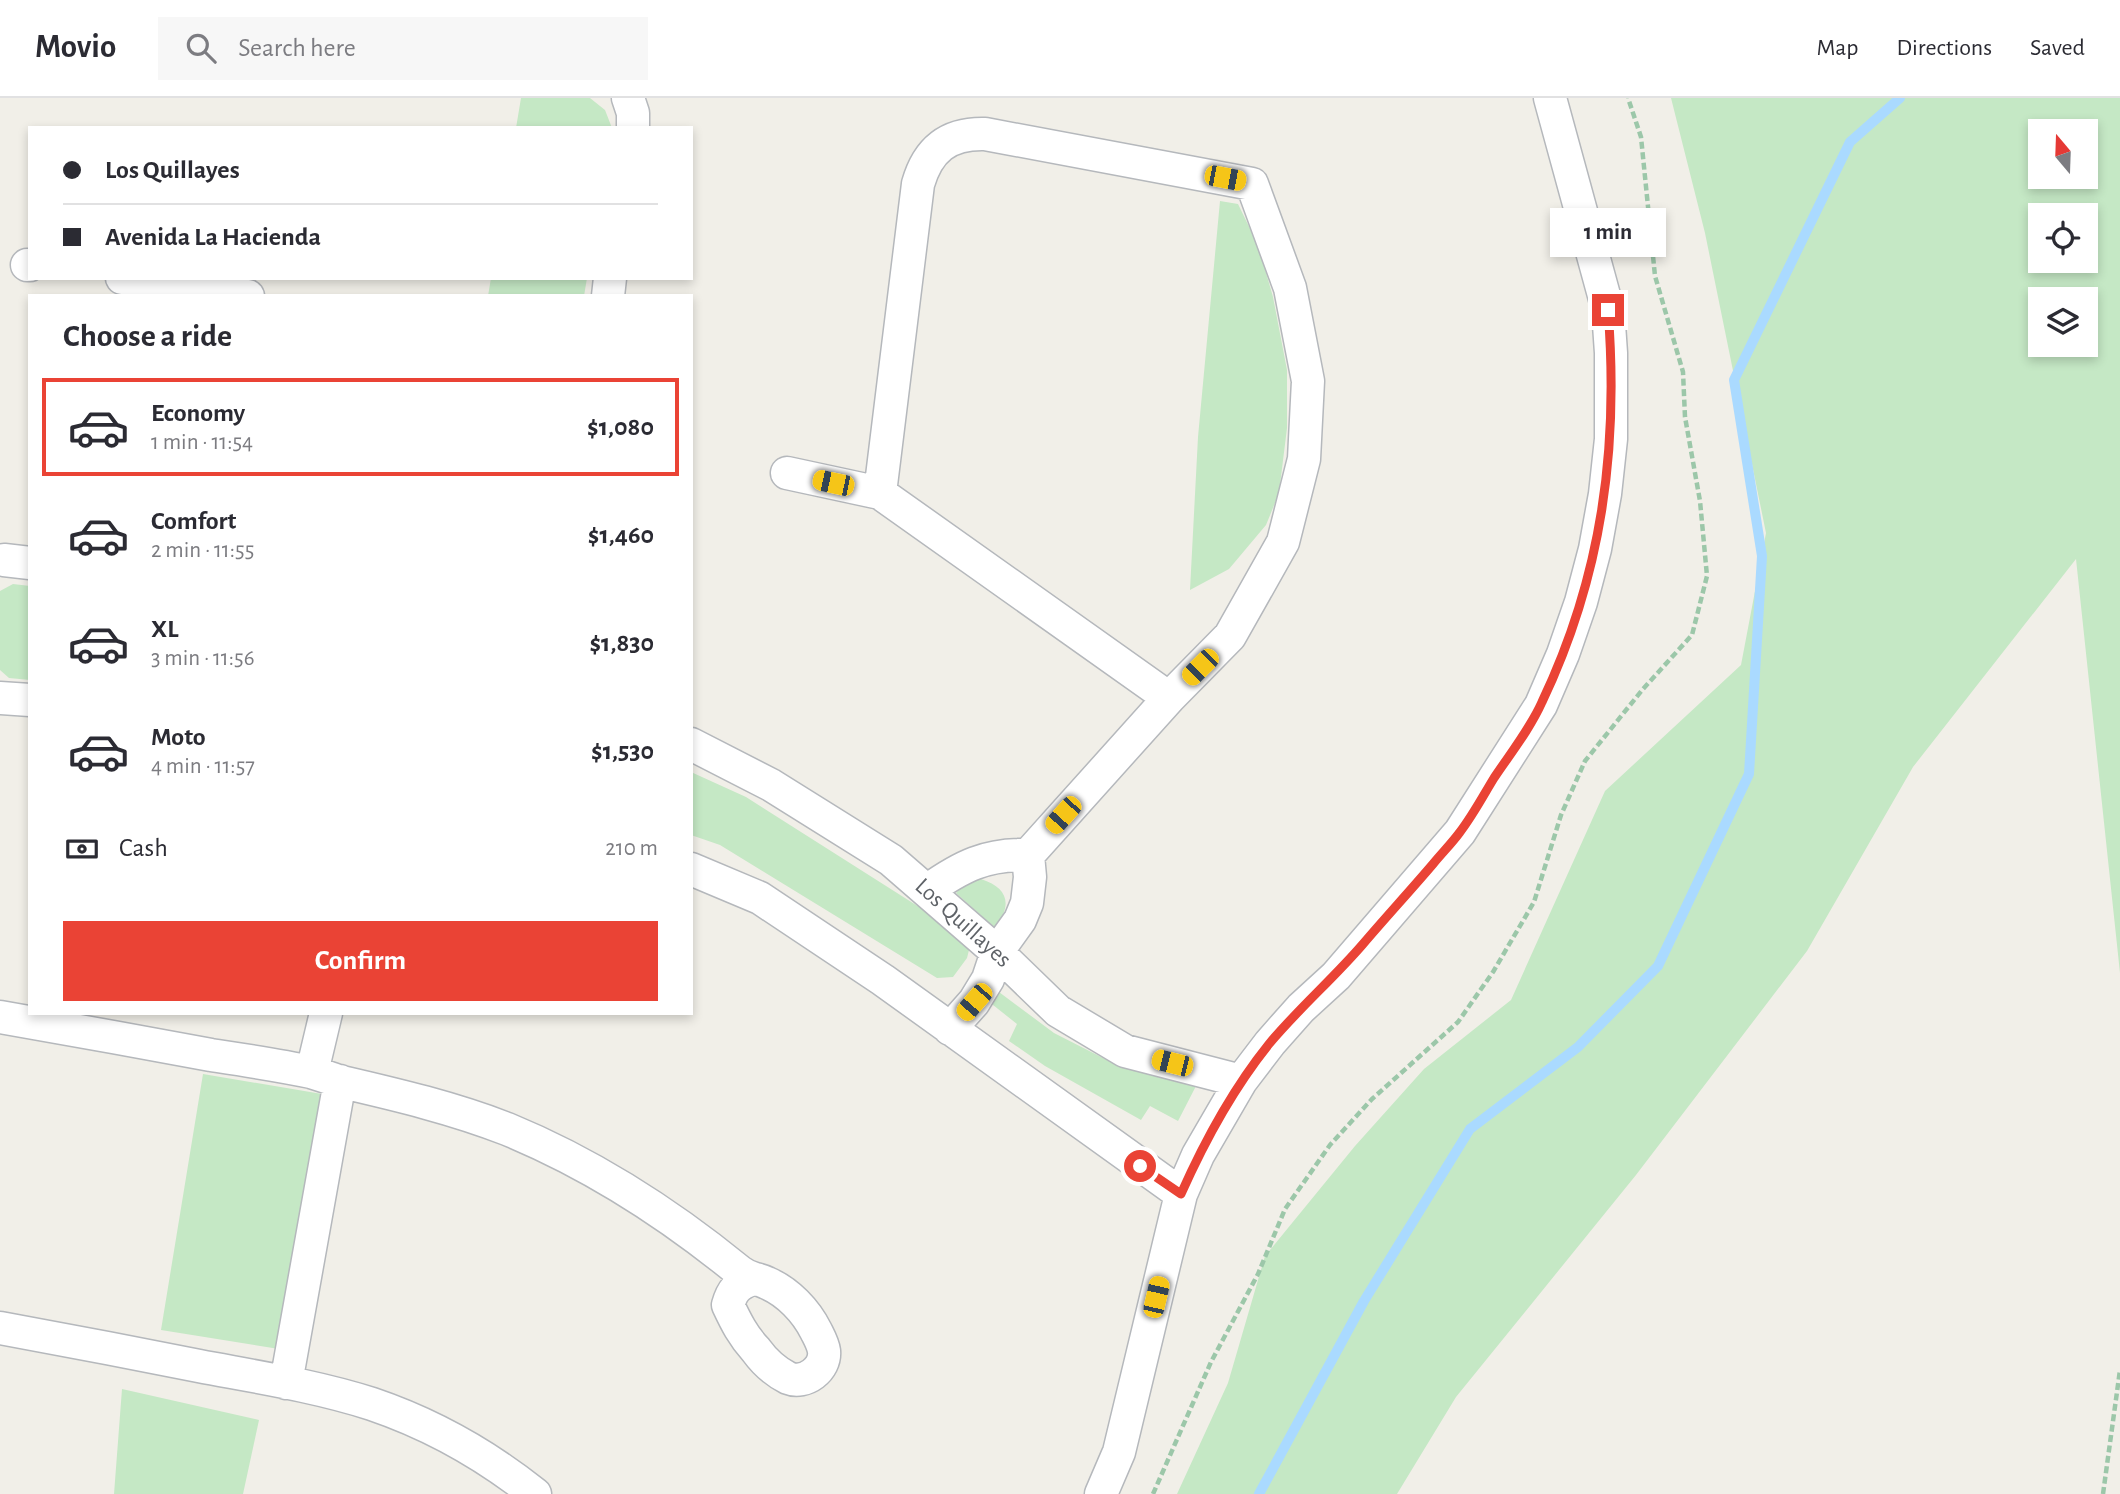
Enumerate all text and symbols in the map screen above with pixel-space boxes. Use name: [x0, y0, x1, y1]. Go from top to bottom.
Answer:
search box: [158, 17, 648, 80]
icon: search: [182, 29, 220, 67]
text: Movio: [35, 31, 116, 64]
text: Search here: [238, 35, 356, 61]
text: Map: [1816, 36, 1858, 60]
text: Directions: [1896, 36, 1992, 60]
text: Saved: [2030, 36, 2085, 60]
north arrow: [2028, 119, 2098, 189]
map controls: [2028, 119, 2098, 357]
text: Los Quillayes: [105, 157, 240, 183]
car: [1203, 164, 1248, 192]
button: locate: [2028, 203, 2098, 273]
callout: 1 min: [1550, 208, 1666, 258]
text: 1 min: [1584, 221, 1632, 244]
text: Avenida La Hacienda: [105, 224, 321, 250]
button: layers: [2028, 287, 2098, 357]
route end: [1592, 294, 1624, 326]
text: Choose a ride: [63, 320, 232, 352]
icon: car: [67, 396, 130, 459]
text: Economy: [151, 400, 245, 426]
text: $1,080: [587, 414, 654, 440]
text: 1 min · 11:54: [151, 431, 253, 454]
car: [811, 468, 856, 498]
icon: car: [67, 504, 130, 567]
text: Comfort: [151, 508, 236, 534]
text: $1,460: [588, 522, 654, 548]
text: 2 min · 11:55: [151, 539, 254, 562]
icon: car: [67, 612, 130, 675]
text: XL: [151, 616, 178, 642]
text: $1,830: [589, 630, 654, 656]
car: [1178, 645, 1223, 689]
text: 3 min · 11:56: [151, 647, 254, 670]
icon: car: [67, 720, 130, 783]
text: Moto: [151, 724, 206, 750]
text: $1,530: [591, 738, 654, 764]
text: 4 min · 11:57: [151, 755, 255, 778]
car: [1042, 792, 1085, 838]
icon: cash: [63, 830, 101, 868]
text: Cash: [119, 835, 168, 861]
text: 210 m: [605, 837, 658, 860]
street label: Los Quillayes: [910, 874, 1016, 972]
button: Confirm: [63, 921, 658, 1001]
car: [953, 979, 996, 1025]
car: [1150, 1048, 1195, 1078]
route start: [1124, 1150, 1156, 1182]
car: [1142, 1274, 1171, 1320]

